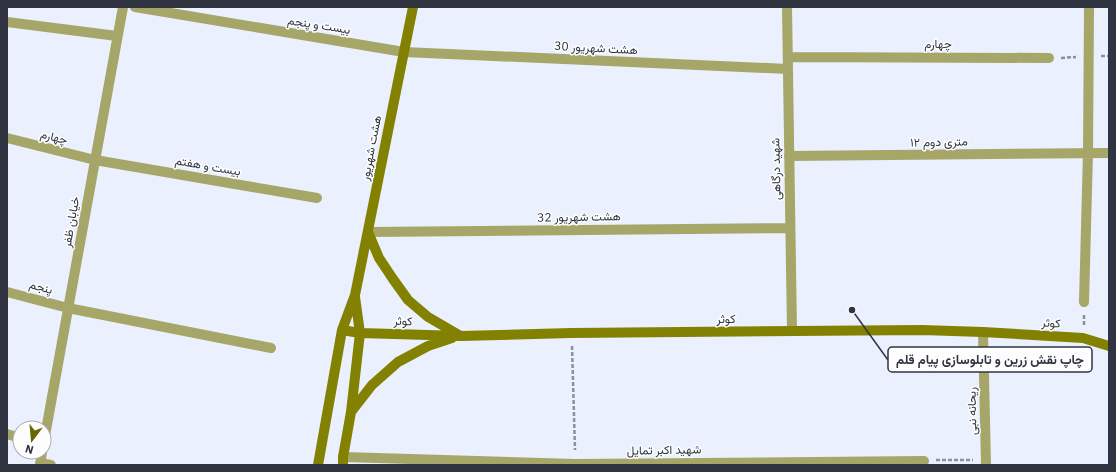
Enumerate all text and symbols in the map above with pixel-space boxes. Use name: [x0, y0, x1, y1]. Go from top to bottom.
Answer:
street label: بیست و پنجم: [286, 12, 352, 38]
street label: چهارم: [924, 36, 952, 52]
street label: هشت شهریور 30: [554, 38, 638, 58]
street label: هشت شهریور: [357, 114, 385, 183]
street label: چهارم: [39, 126, 69, 148]
street label: ۱۲ متری دوم: [910, 134, 968, 150]
street label: شهید درگاهی: [767, 138, 785, 200]
street label: بیست و هفتم: [174, 152, 242, 180]
street label: خیابان ظفر: [58, 195, 83, 250]
street label: هشت شهریور 32: [537, 208, 621, 226]
street label: پنجم: [28, 276, 55, 298]
street label: کوثر: [716, 311, 735, 327]
street label: کوثر: [392, 313, 413, 329]
street label: کوثر: [1040, 314, 1061, 332]
callout: چاپ نقش زرین و تابلوسازی پیام قلم: [888, 347, 1092, 372]
text: چاپ نقش زرین و تابلوسازی پیام قلم: [896, 351, 1084, 369]
street label: ریحانه نبی: [964, 387, 980, 435]
north arrow: [12, 420, 52, 460]
street label: شهید اکبر تمایل: [627, 441, 701, 459]
text: N: [23, 442, 35, 457]

